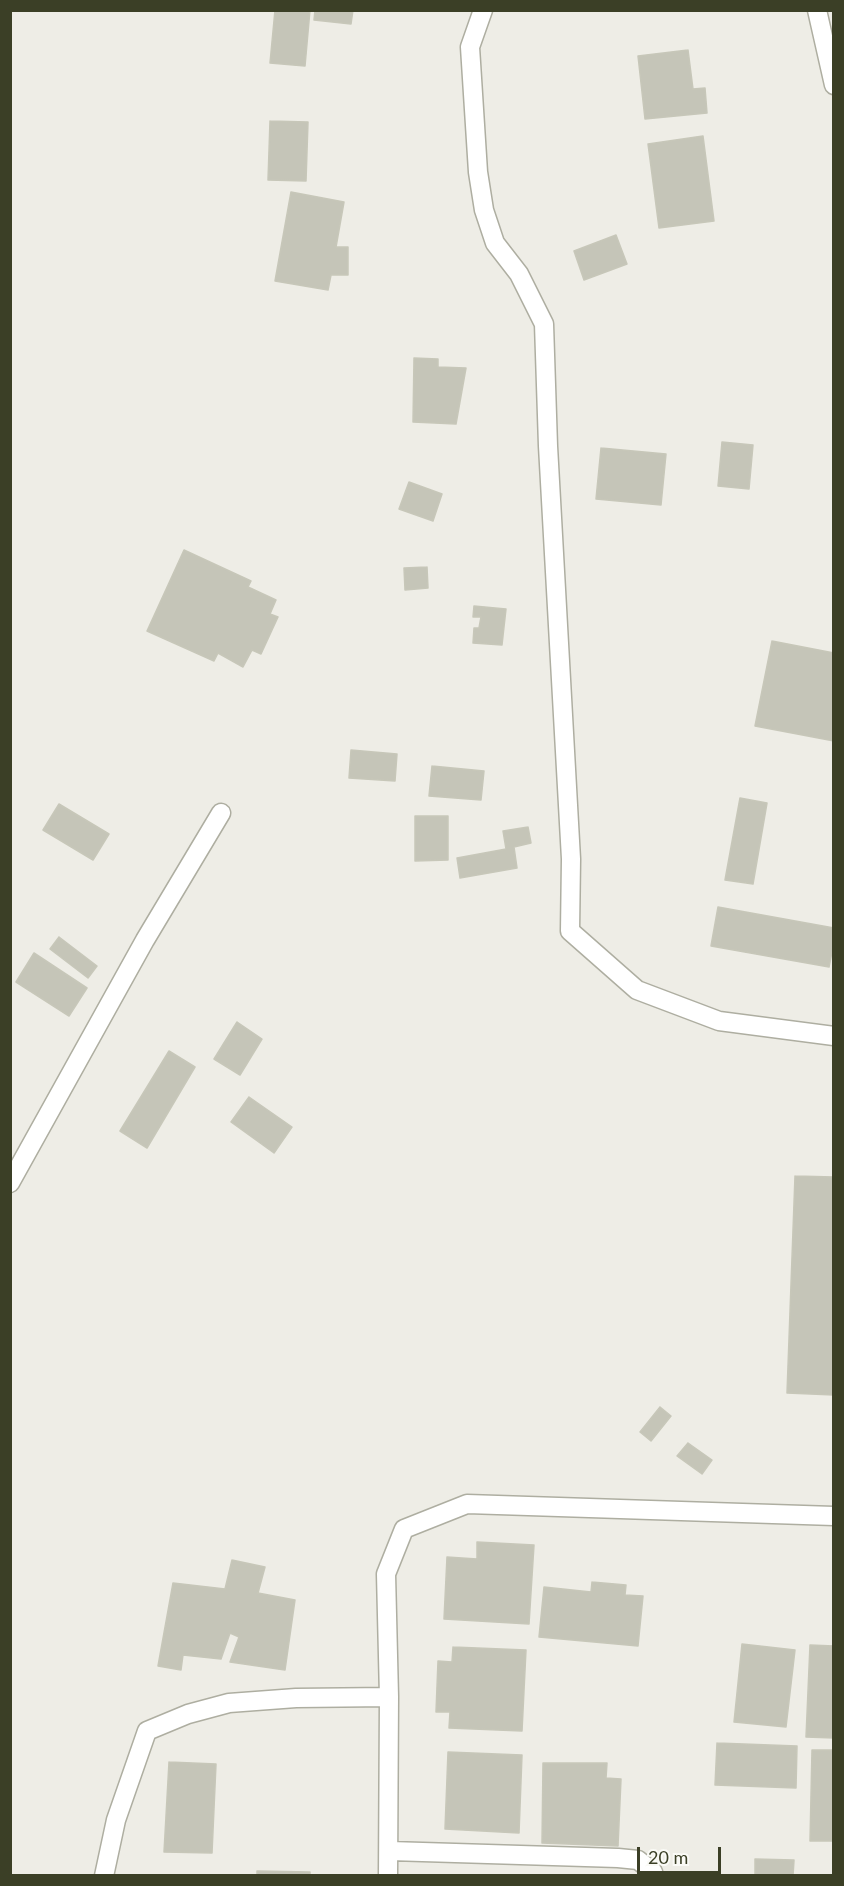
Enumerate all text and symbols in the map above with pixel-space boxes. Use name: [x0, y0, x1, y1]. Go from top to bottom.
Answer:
scale bar: [640, 1835, 724, 1873]
text: 20 m: [648, 1846, 688, 1868]

